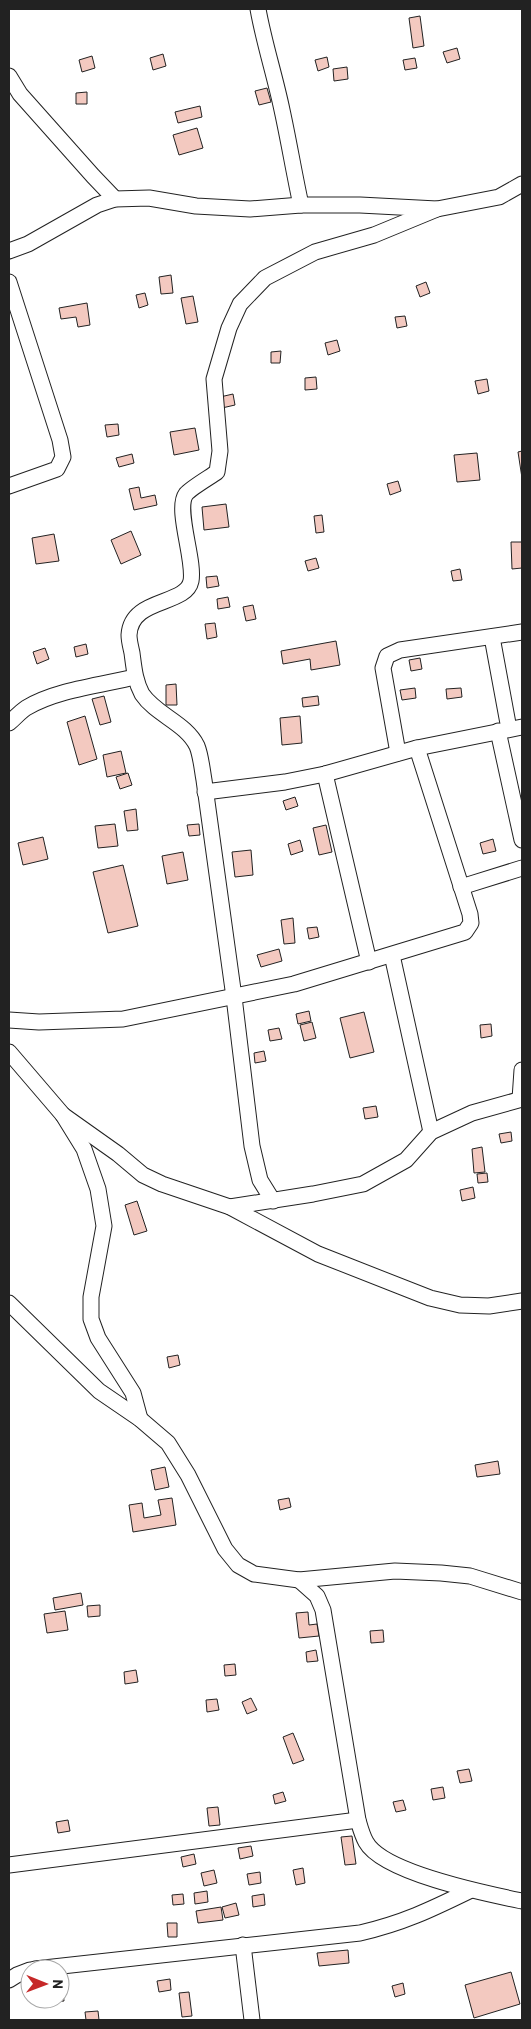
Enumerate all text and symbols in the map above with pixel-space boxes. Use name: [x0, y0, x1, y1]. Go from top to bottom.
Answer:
north arrow: [20, 1959, 70, 2009]
text: N: [50, 1979, 67, 1989]

